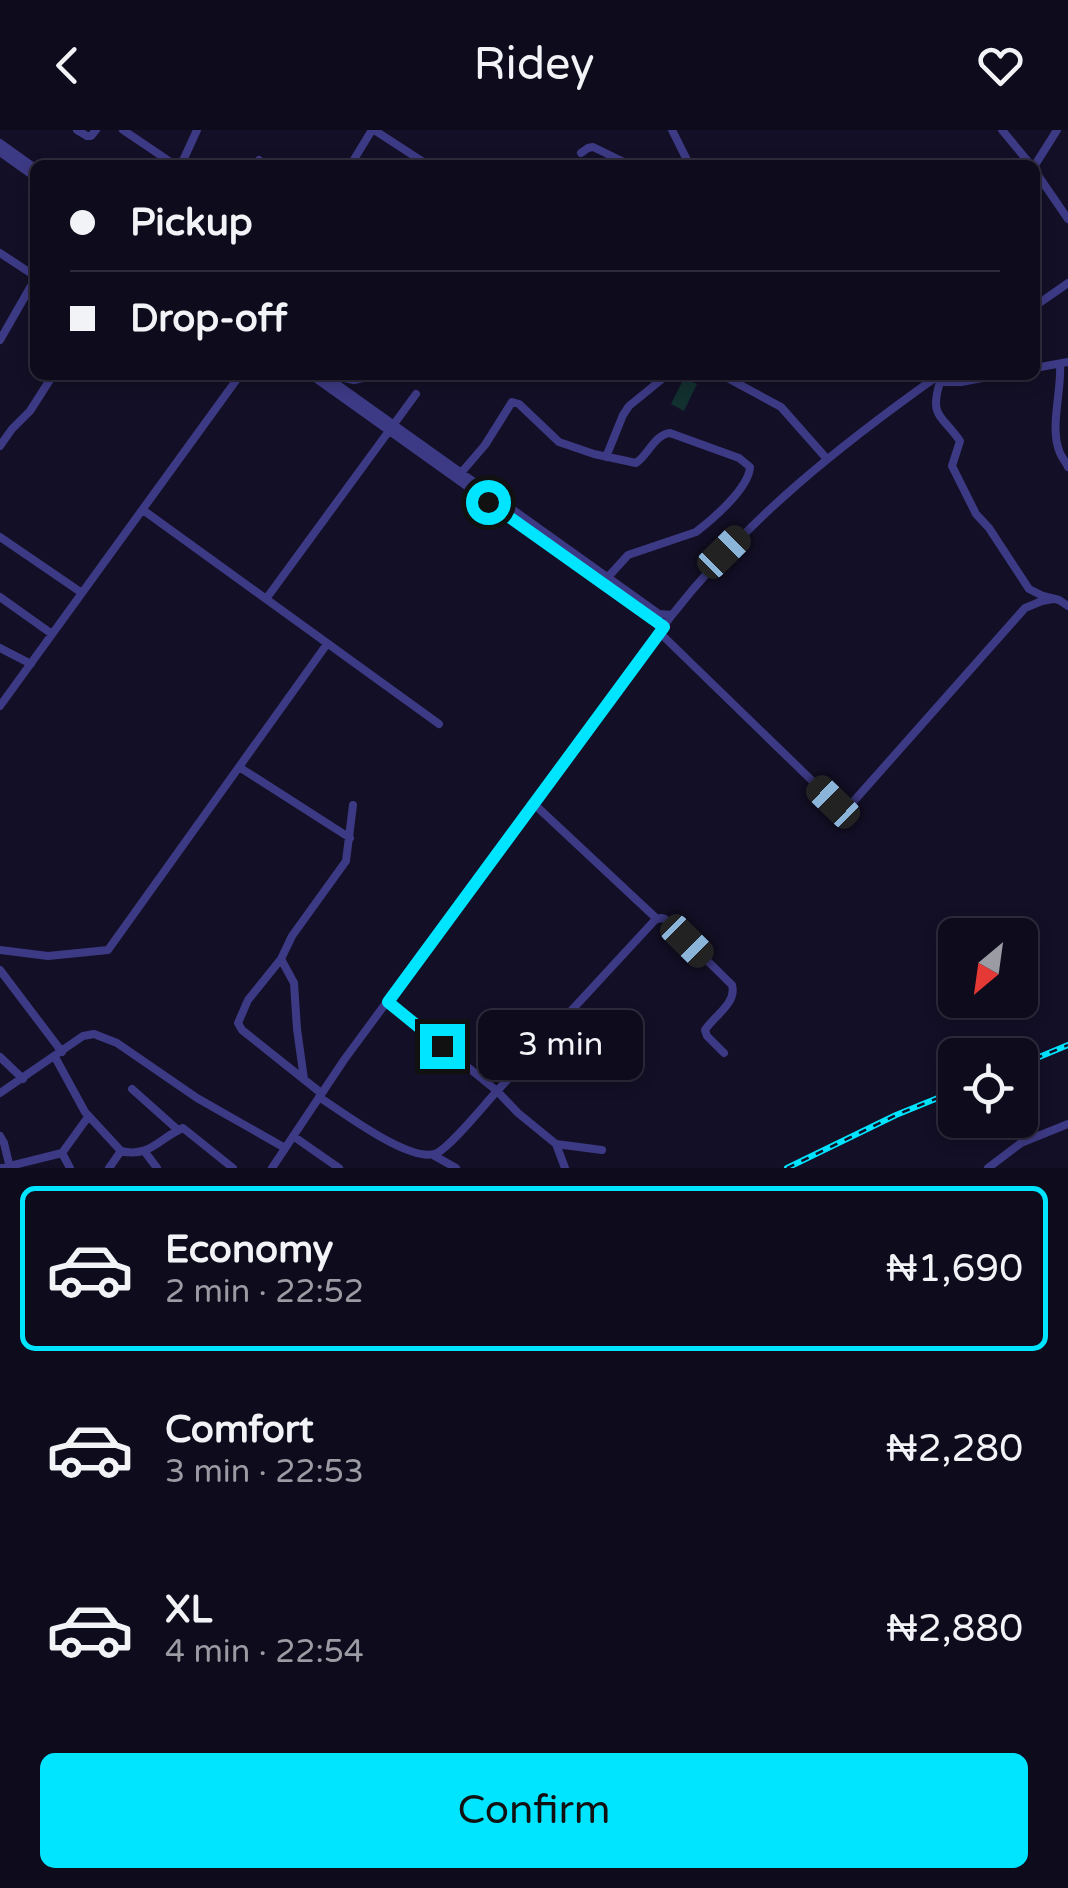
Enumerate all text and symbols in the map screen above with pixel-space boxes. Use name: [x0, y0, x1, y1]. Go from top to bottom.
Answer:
icon: back: [40, 38, 95, 93]
text: Ridey: [473, 38, 595, 92]
icon: heart: [973, 38, 1028, 93]
text: Pickup: [130, 200, 253, 246]
text: Drop-off: [130, 296, 287, 342]
route start: [466, 480, 511, 525]
car: [692, 520, 756, 584]
car: [801, 770, 865, 834]
car: [655, 909, 719, 973]
north arrow: [938, 918, 1038, 1018]
map controls: [938, 918, 1038, 1138]
callout: 3 min: [477, 1011, 642, 1081]
route end: [420, 1024, 465, 1069]
text: 3 min: [518, 1026, 603, 1064]
button: locate: [938, 1038, 1038, 1138]
icon: car: [45, 1224, 135, 1314]
text: Economy: [165, 1227, 333, 1273]
text: ₦1,690: [886, 1246, 1023, 1292]
text: 2 min · 22:52: [165, 1273, 364, 1311]
icon: car: [45, 1404, 135, 1494]
text: Comfort: [165, 1407, 314, 1453]
text: ₦2,280: [886, 1426, 1023, 1472]
text: 3 min · 22:53: [165, 1453, 364, 1491]
icon: car: [45, 1584, 135, 1674]
text: XL: [165, 1587, 212, 1633]
text: ₦2,880: [886, 1606, 1023, 1652]
text: 4 min · 22:54: [165, 1633, 364, 1671]
button: Confirm: [40, 1753, 1028, 1868]

